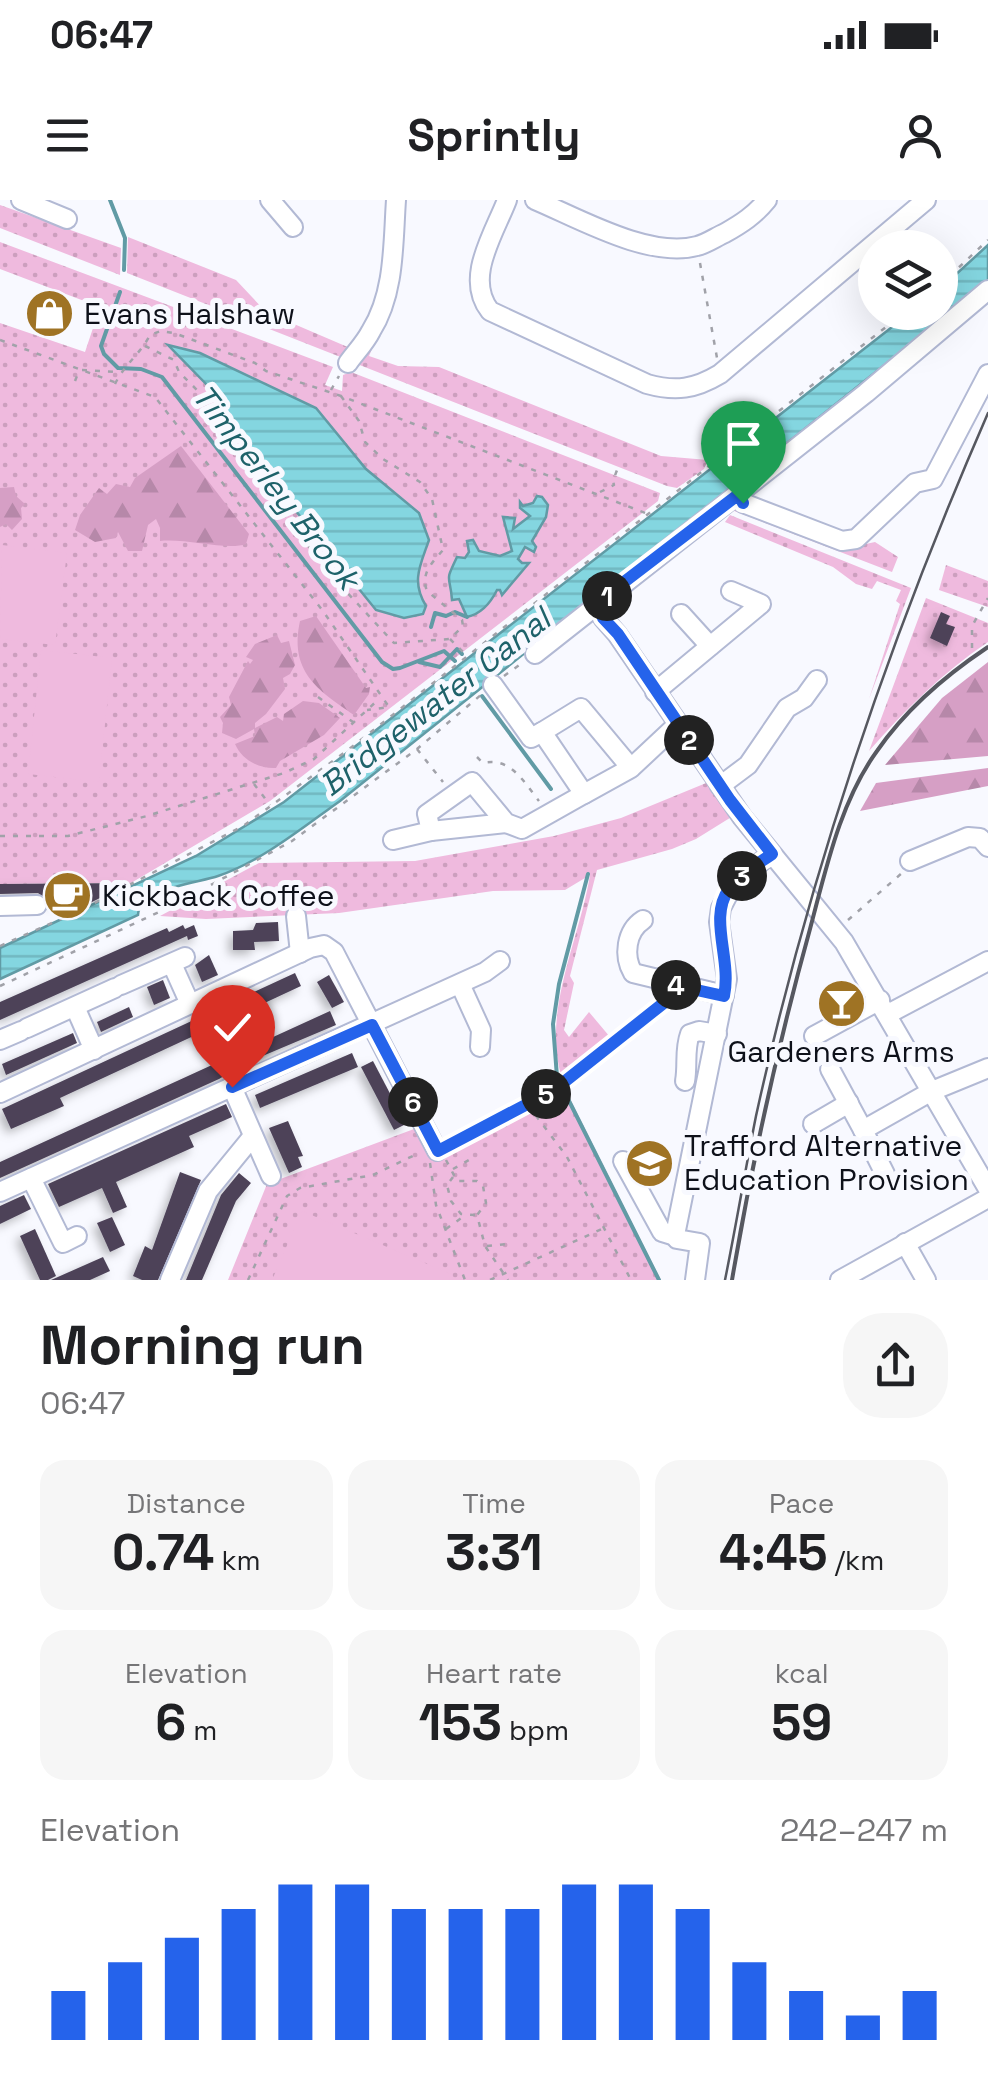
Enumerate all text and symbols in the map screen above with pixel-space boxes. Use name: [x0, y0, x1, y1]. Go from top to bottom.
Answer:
text: 06:47: [50, 11, 153, 59]
text: Sprintly: [407, 107, 581, 164]
icon: menu: [40, 108, 95, 163]
icon: person: [893, 108, 948, 163]
map controls: [858, 230, 958, 330]
button: layers: [858, 230, 958, 330]
shop icon: Evans Halshaw: [23, 288, 75, 340]
place label: Evans Halshaw: [84, 294, 295, 333]
water label: Timperley Brook: [183, 376, 371, 601]
pin: [701, 401, 786, 504]
icon: arrive: [716, 416, 771, 471]
pin: 1: [582, 571, 632, 621]
text: 1: [601, 578, 613, 614]
water label: Bridgewater Canal: [312, 598, 561, 804]
pin: 2: [664, 715, 714, 765]
text: 2: [681, 722, 697, 758]
pin: 3: [717, 851, 767, 901]
text: 3: [733, 858, 751, 894]
cafe icon: Kickback Coffee: [41, 870, 93, 922]
place label: Kickback Coffee: [102, 876, 335, 915]
pin: 4: [651, 960, 701, 1010]
text: 4: [667, 967, 685, 1003]
bar icon: Gardeners Arms: [815, 977, 867, 1029]
pin: [190, 985, 275, 1088]
icon: check: [205, 1000, 260, 1055]
place label: Gardeners Arms: [727, 1032, 955, 1071]
pin: 5: [521, 1069, 571, 1119]
text: 5: [538, 1076, 554, 1112]
pin: 6: [388, 1077, 438, 1127]
text: 6: [404, 1084, 422, 1120]
place label: Trafford Alternative Education Provision: [684, 1126, 969, 1199]
school or university icon: Trafford Alternative Education Provision: [623, 1137, 675, 1189]
text: Morning run: [40, 1310, 365, 1380]
button: share: [843, 1313, 948, 1418]
text: 06:47: [40, 1383, 125, 1423]
text: Distance: [127, 1485, 246, 1521]
text: Time: [462, 1485, 526, 1521]
text: Pace: [769, 1485, 834, 1521]
text: 0.74: [112, 1521, 214, 1585]
text: 3:31: [445, 1521, 543, 1585]
text: 4:45: [719, 1521, 828, 1585]
text: km: [214, 1542, 261, 1578]
text: /km: [828, 1542, 884, 1578]
text: Elevation: [125, 1655, 248, 1691]
text: Heart rate: [426, 1655, 562, 1691]
text: kcal: [775, 1655, 829, 1691]
text: 6: [155, 1691, 186, 1755]
text: 153: [419, 1691, 502, 1755]
text: 59: [771, 1691, 832, 1755]
text: m: [186, 1712, 217, 1748]
text: bpm: [502, 1712, 569, 1748]
text: Elevation: [40, 1810, 180, 1850]
text: 242–247 m: [780, 1810, 948, 1850]

